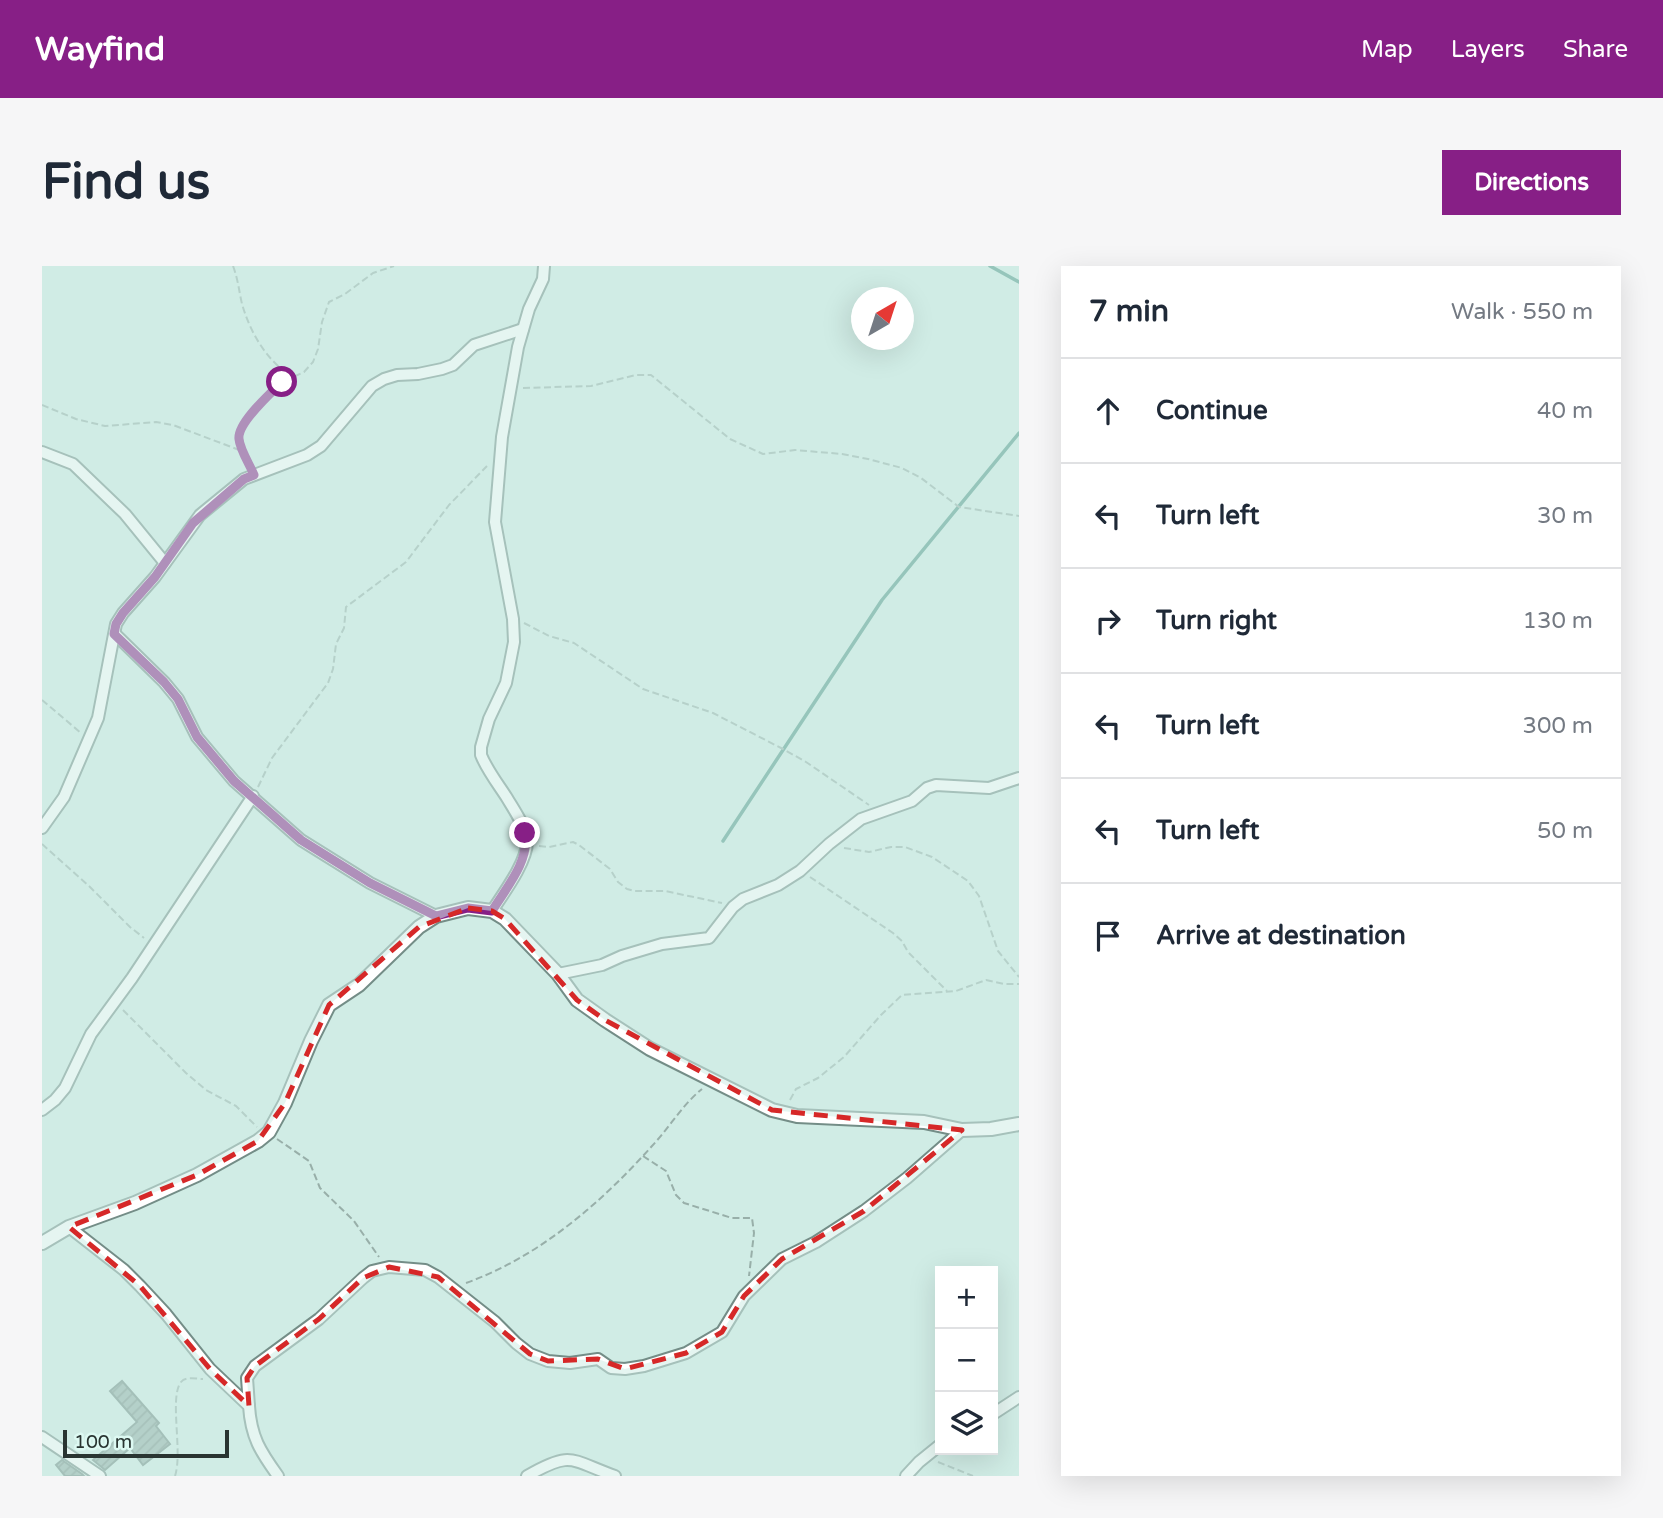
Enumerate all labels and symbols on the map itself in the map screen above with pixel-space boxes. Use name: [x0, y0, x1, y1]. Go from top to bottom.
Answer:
north arrow: [851, 287, 914, 350]
route start: [266, 366, 297, 397]
route end: [509, 817, 540, 848]
scale bar: [63, 1427, 229, 1459]

